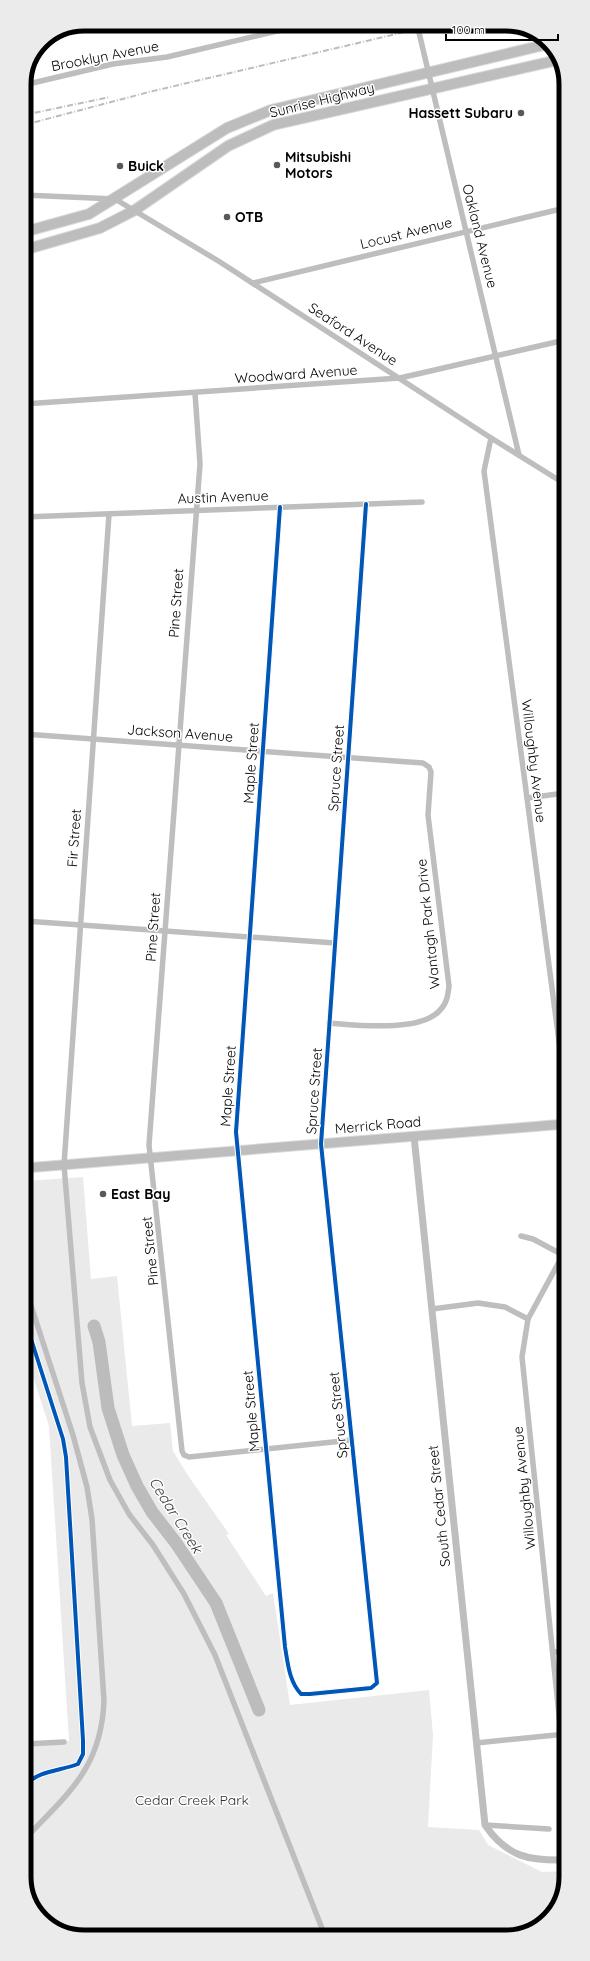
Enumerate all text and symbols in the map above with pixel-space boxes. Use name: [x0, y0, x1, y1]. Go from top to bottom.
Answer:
scale bar: [446, 16, 558, 42]
text: 100 m: [452, 22, 485, 37]
street label: Brooklyn Avenue: [50, 37, 160, 75]
street label: Sunrise Highway: [268, 78, 376, 122]
place label: Hassett Subaru: [409, 104, 513, 122]
marker: Hassett Subaru: [516, 108, 526, 118]
place label: Mitsubishi Motors: [285, 148, 351, 182]
place label: Buick: [128, 157, 164, 175]
marker: Mitsubishi Motors: [272, 160, 282, 170]
marker: Buick: [115, 161, 125, 171]
street label: Oakland Avenue: [458, 182, 502, 290]
place label: OTB: [235, 208, 263, 226]
marker: OTB: [222, 212, 232, 222]
street label: Locust Avenue: [358, 213, 454, 253]
street label: Seaford Avenue: [305, 299, 401, 370]
street label: Woodward Avenue: [234, 361, 358, 387]
street label: Austin Avenue: [177, 486, 269, 508]
street label: Pine Street: [165, 567, 187, 638]
street label: Willoughby Avenue: [518, 698, 550, 824]
street label: Jackson Avenue: [127, 720, 234, 746]
street label: Maple Street: [239, 721, 263, 804]
street label: Spruce Street: [324, 724, 348, 812]
street label: Fir Street: [63, 808, 85, 868]
street label: Wantagh Park Drive: [412, 858, 444, 990]
street label: Pine Street: [142, 891, 164, 962]
street label: Maple Street: [216, 1044, 240, 1127]
street label: Spruce Street: [302, 1047, 326, 1135]
street label: Merrick Road: [334, 1112, 422, 1138]
place label: East Bay: [111, 1185, 170, 1203]
marker: East Bay: [98, 1189, 108, 1199]
street label: Pine Street: [137, 1215, 163, 1286]
street label: Maple Street: [238, 1369, 264, 1452]
street label: Spruce Street: [324, 1371, 351, 1459]
street label: Willoughby Avenue: [509, 1425, 539, 1551]
street label: South Cedar Street: [424, 1444, 454, 1568]
water label: Cedar Creek: [145, 1473, 208, 1558]
park label: Cedar Creek Park: [135, 1791, 249, 1809]

